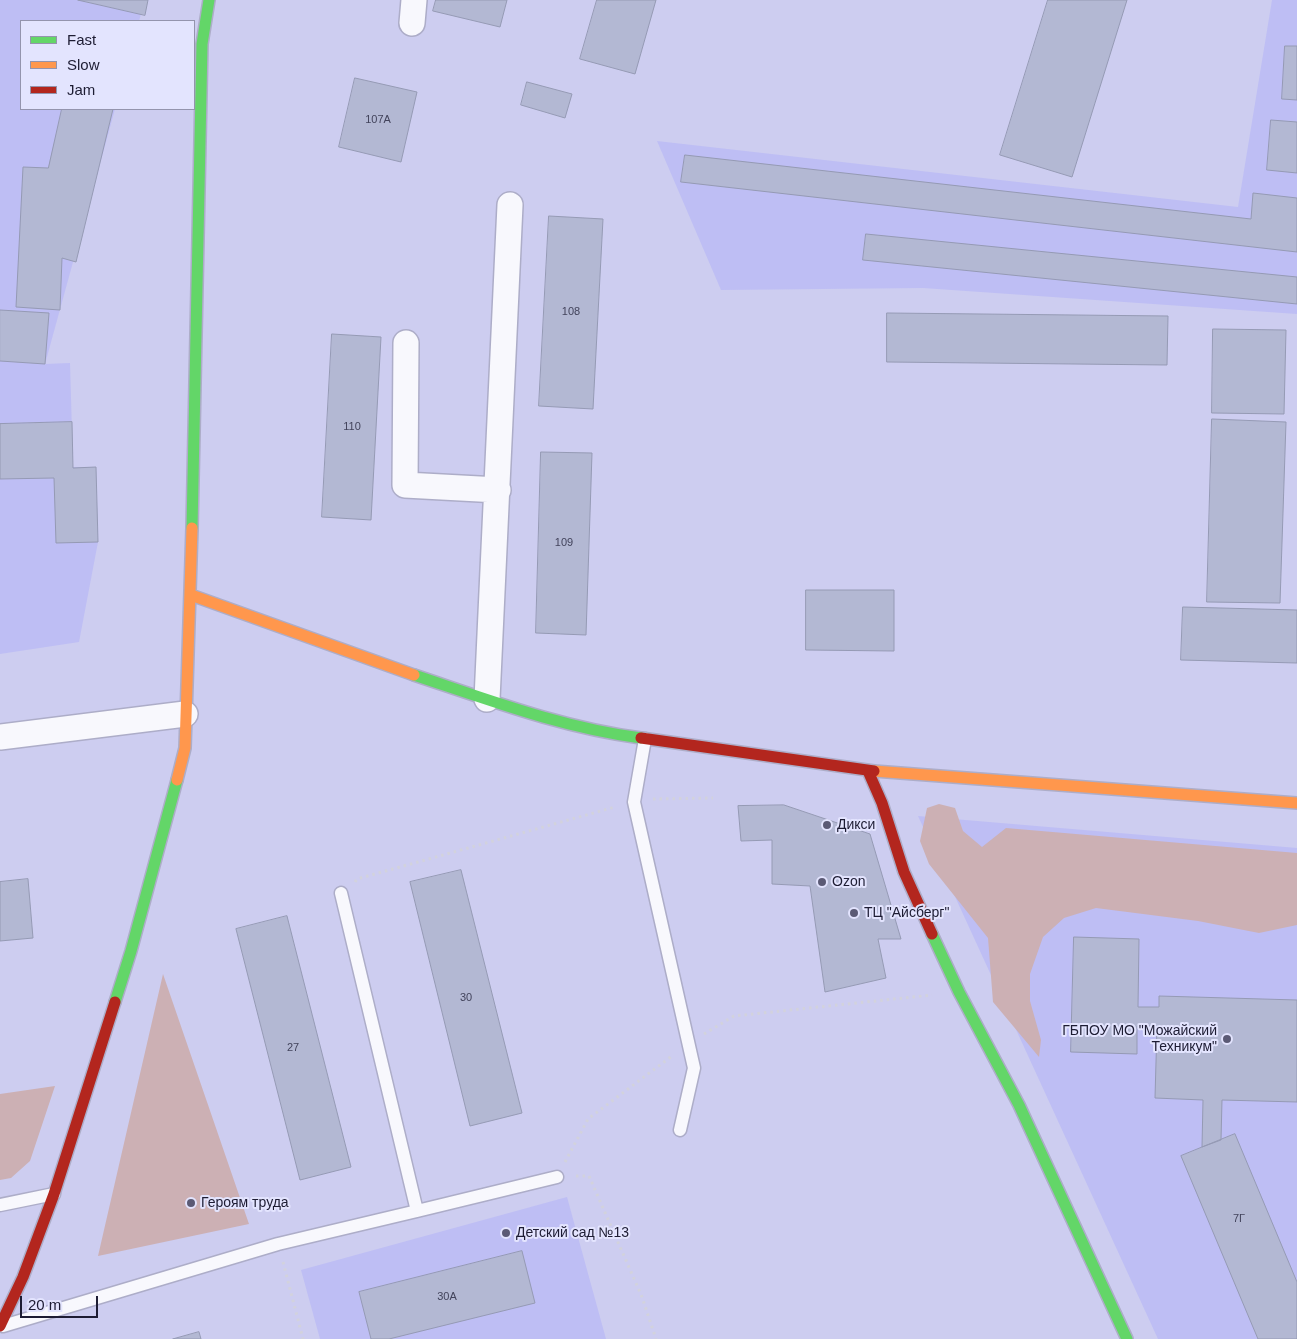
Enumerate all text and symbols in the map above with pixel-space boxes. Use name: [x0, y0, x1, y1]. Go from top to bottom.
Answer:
legend: [20, 20, 195, 110]
text: Fast: [67, 31, 96, 48]
text: Slow: [67, 56, 100, 73]
text: Jam: [67, 81, 95, 98]
house number: 107А: [365, 113, 391, 127]
house number: 108: [562, 305, 580, 319]
house number: 110: [343, 420, 361, 434]
house number: 109: [555, 536, 573, 550]
place label: Дикси: [837, 817, 875, 833]
marker: Дикси: [821, 819, 833, 831]
place label: Ozon: [832, 874, 865, 890]
marker: Ozon: [816, 876, 828, 888]
place label: ТЦ "Айсберг": [864, 905, 949, 921]
marker: ТЦ "Айсберг": [848, 907, 860, 919]
house number: 30: [460, 991, 472, 1005]
place label: ГБПОУ МО "Можайский Техникум": [1062, 1023, 1217, 1056]
marker: ГБПОУ МО "Можайский Техникум": [1221, 1033, 1233, 1045]
house number: 27: [287, 1041, 299, 1055]
place label: Героям труда: [201, 1195, 289, 1211]
marker: Героям труда: [185, 1197, 197, 1209]
house number: 7Г: [1233, 1212, 1245, 1226]
place label: Детский сад №13: [516, 1225, 629, 1241]
marker: Детский сад №13: [500, 1227, 512, 1239]
scale bar: [22, 1286, 100, 1318]
house number: 30А: [437, 1290, 457, 1304]
text: 20 m: [28, 1296, 61, 1313]

